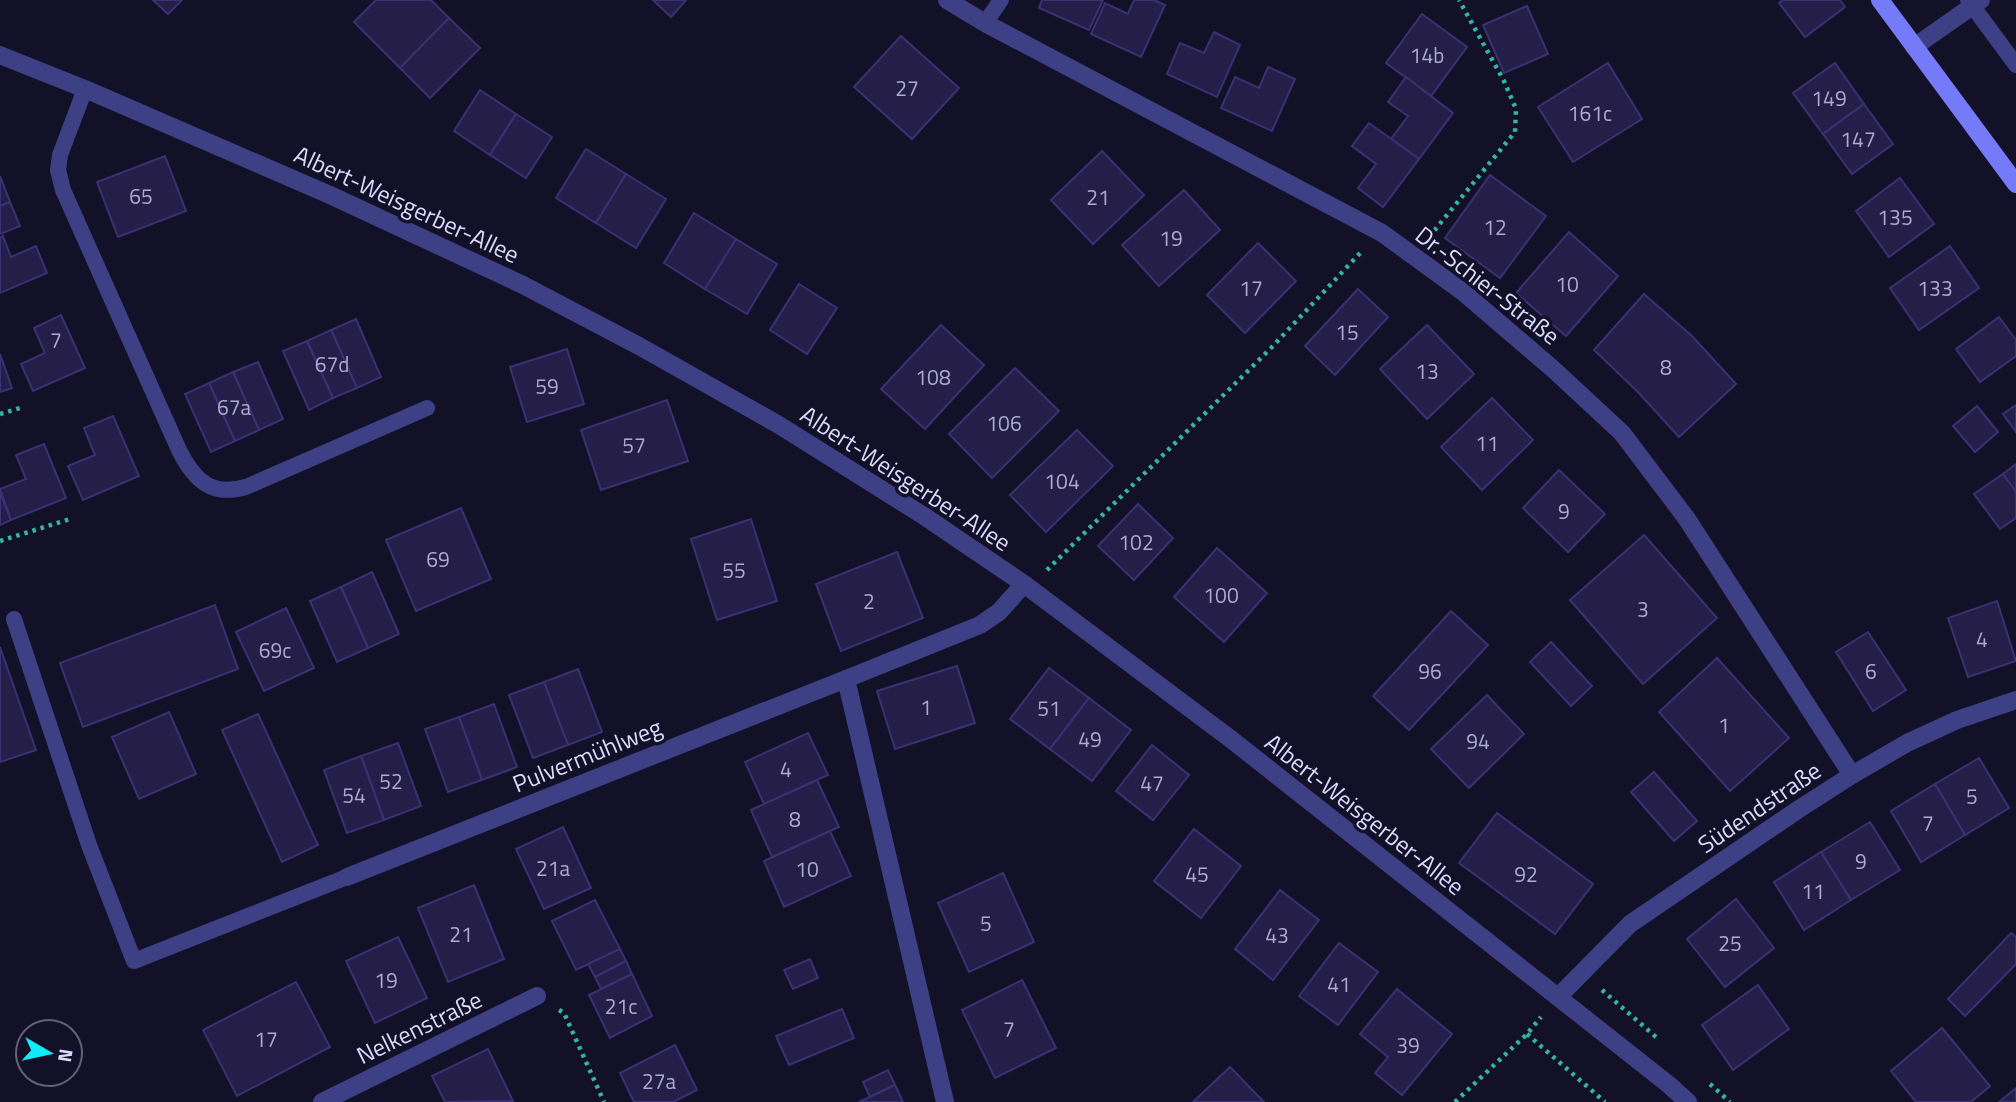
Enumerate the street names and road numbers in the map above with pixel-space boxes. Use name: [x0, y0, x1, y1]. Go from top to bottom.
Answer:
street label: Albert-Weisgerber-Allee: [289, 136, 525, 272]
street label: Dr.-Schier-Straße: [1408, 217, 1568, 353]
street label: Albert-Weisgerber-Allee: [794, 396, 1018, 560]
street label: Pulvermühlweg: [507, 709, 667, 801]
street label: Albert-Weisgerber-Allee: [1258, 725, 1472, 903]
street label: Südendstraße: [1690, 752, 1828, 862]
street label: Nelkenstraße: [350, 981, 488, 1073]

